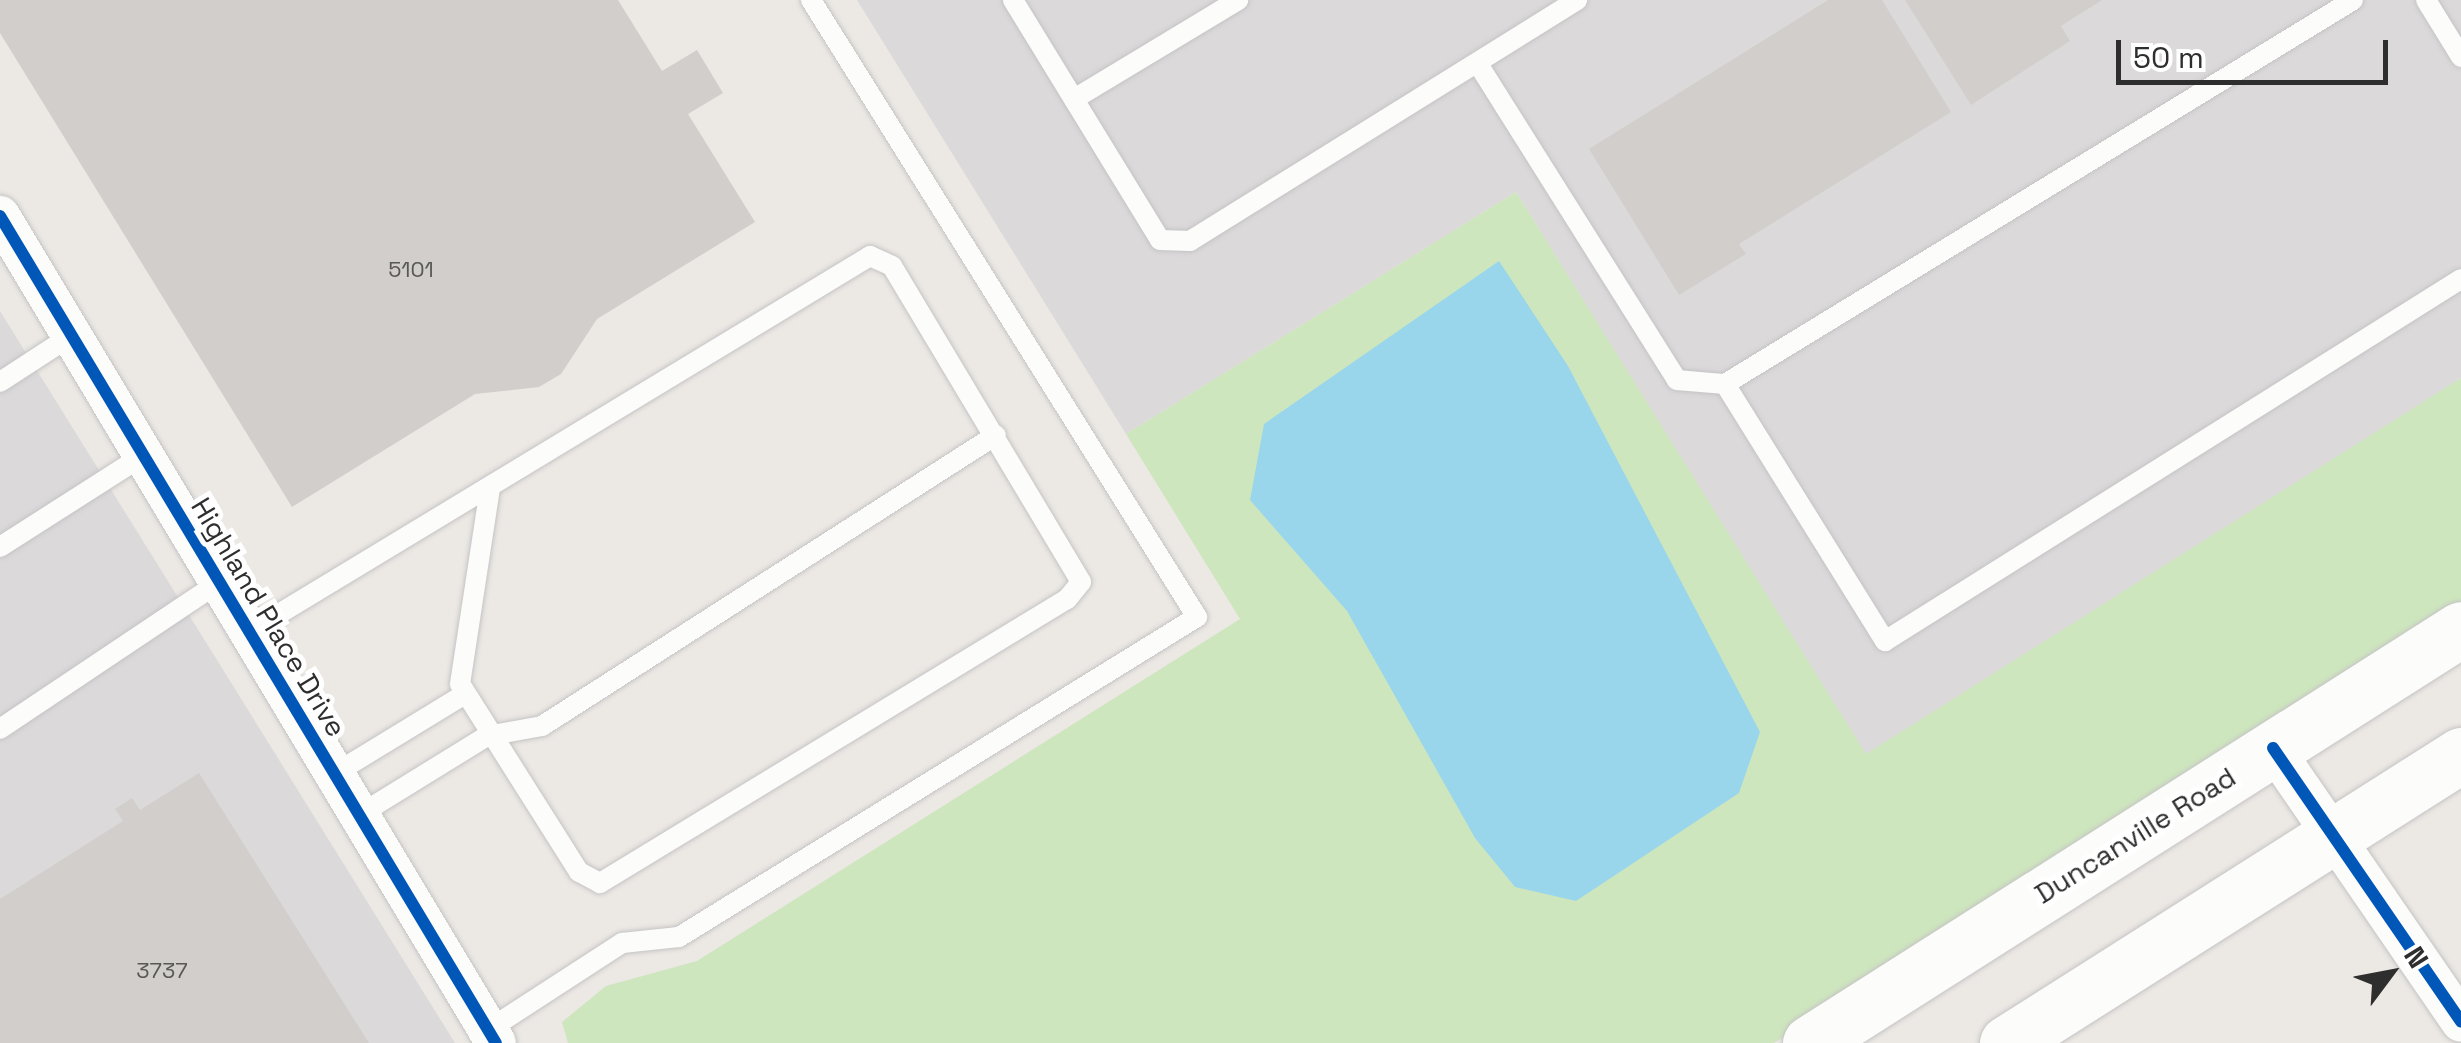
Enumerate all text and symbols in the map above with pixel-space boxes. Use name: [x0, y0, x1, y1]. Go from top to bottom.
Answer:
scale bar: [2121, 20, 2394, 82]
text: 50 m: [2133, 38, 2204, 77]
house number: 5101: [388, 257, 434, 283]
street label: Highland Place Drive: [184, 491, 354, 743]
street label: Duncanville Road: [2028, 760, 2242, 910]
north arrow: [2341, 923, 2441, 1023]
text: N: [2396, 940, 2437, 975]
house number: 3737: [136, 958, 188, 984]

